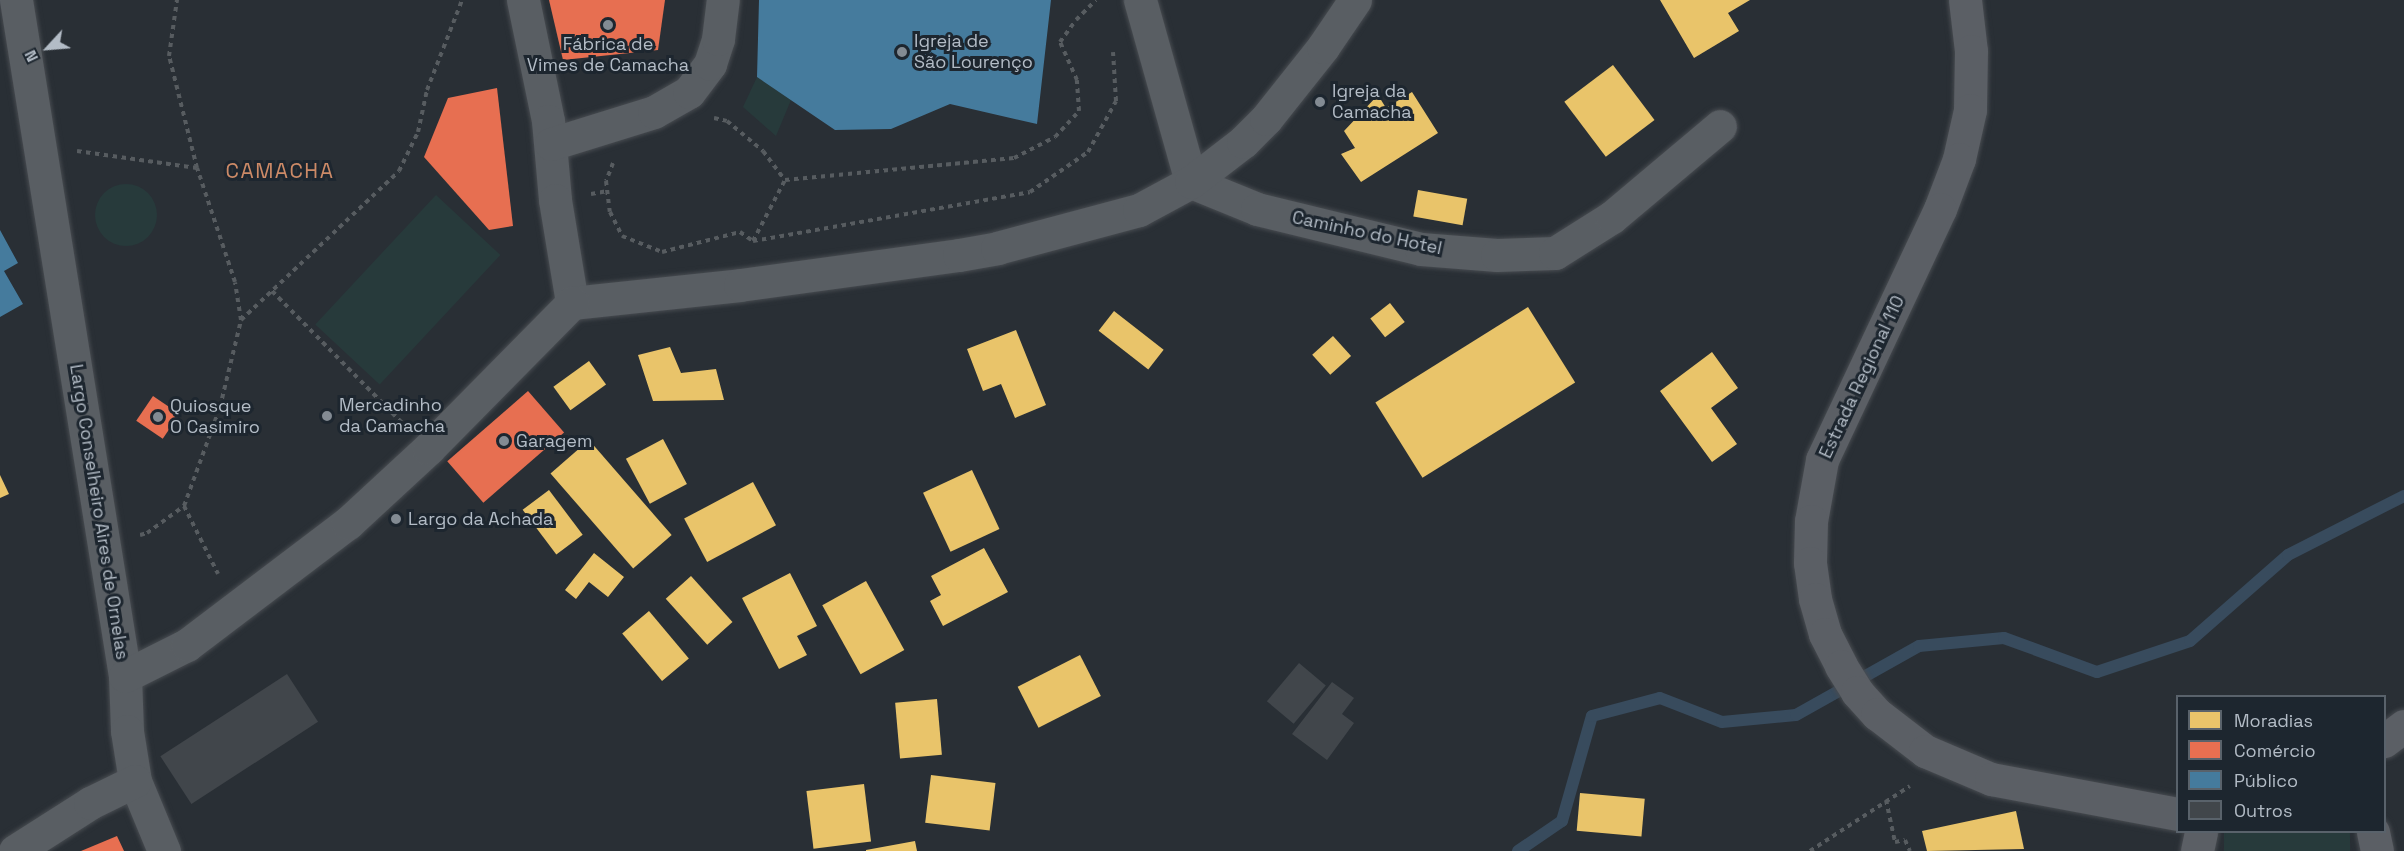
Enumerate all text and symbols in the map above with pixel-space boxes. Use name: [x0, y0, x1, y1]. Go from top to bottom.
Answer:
north arrow: [18, 18, 78, 78]
marker: Fábrica de Vimes de Camacha: [601, 18, 615, 32]
place label: Igreja de São Lourenço: [914, 31, 1033, 74]
place label: Fábrica de Vimes de Camacha: [527, 34, 689, 76]
marker: Igreja de São Lourenço: [895, 45, 909, 59]
text: N: [20, 47, 43, 66]
place label: Igreja da Camacha: [1332, 81, 1412, 124]
marker: Igreja da Camacha: [1313, 95, 1327, 109]
district label: CAMACHA: [226, 158, 334, 184]
street label: Caminho do Hotel: [1290, 207, 1444, 259]
street label: Estrada Regional 110: [1815, 292, 1909, 462]
street label: Largo Conselheiro Aires de Ornelas: [65, 363, 133, 661]
place label: Mercadinho da Camacha: [339, 395, 445, 438]
place label: Quiosque O Casimiro: [170, 396, 260, 438]
marker: Mercadinho da Camacha: [320, 409, 334, 423]
marker: Quiosque O Casimiro: [151, 410, 165, 424]
place label: Garagem: [516, 430, 593, 452]
marker: Garagem: [497, 434, 511, 448]
place label: Largo da Achada: [408, 508, 554, 530]
marker: Largo da Achada: [389, 512, 403, 526]
legend: [2176, 695, 2386, 833]
text: Moradias: [2234, 709, 2313, 732]
text: Comércio: [2234, 739, 2316, 762]
text: Público: [2234, 769, 2298, 792]
text: Outros: [2234, 799, 2292, 822]

